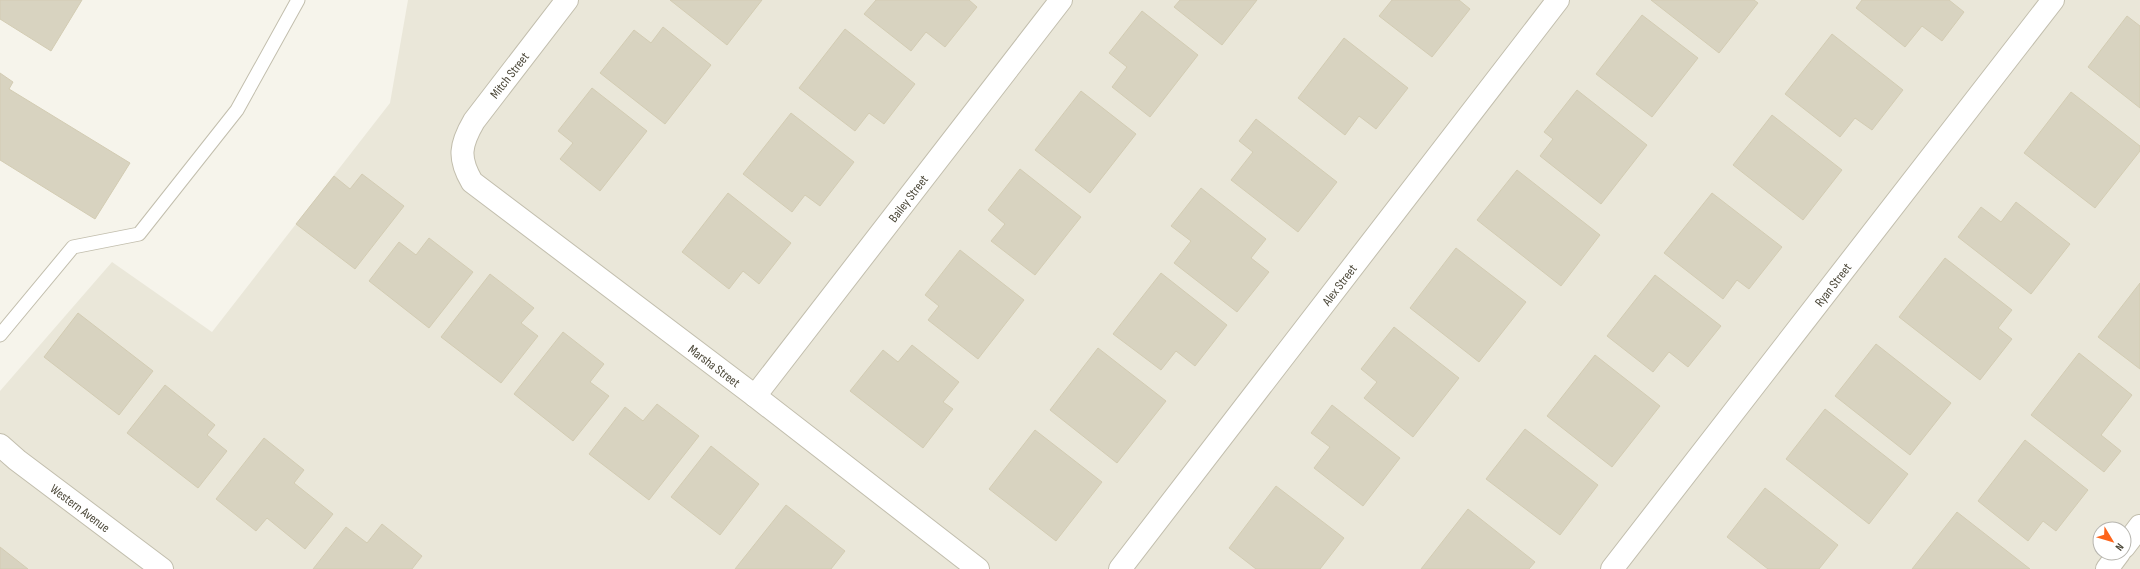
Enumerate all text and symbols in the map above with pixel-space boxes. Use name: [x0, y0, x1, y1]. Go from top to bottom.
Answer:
street label: Mitch Street: [487, 49, 533, 102]
street label: Bailey Street: [885, 172, 932, 226]
street label: Ryan Street: [1811, 260, 1855, 310]
street label: Alex Street: [1318, 261, 1361, 310]
street label: Marsha Street: [685, 341, 743, 391]
street label: Western Avenue: [47, 481, 113, 536]
north arrow: [2092, 521, 2132, 561]
text: N: [2112, 541, 2126, 553]

